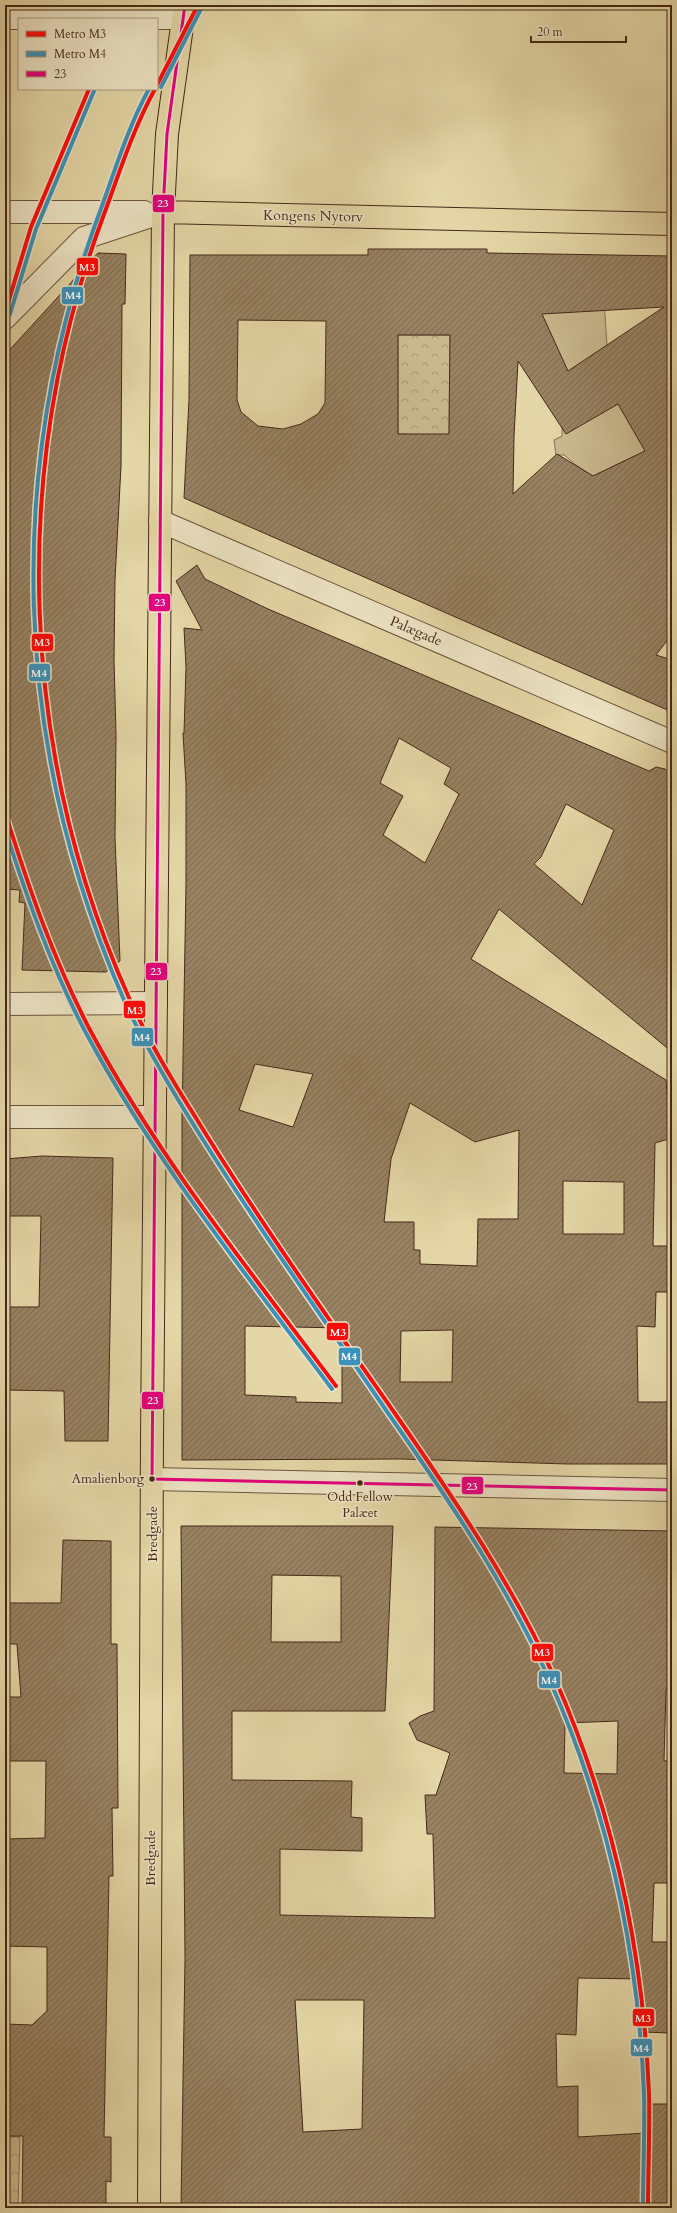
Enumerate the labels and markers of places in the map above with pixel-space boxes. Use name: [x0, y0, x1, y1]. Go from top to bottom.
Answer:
place label: Amalienborg: [72, 1470, 145, 1488]
marker: Amalienborg: [147, 1474, 157, 1484]
marker: Odd Fellow Palæet: [355, 1478, 365, 1488]
place label: Odd Fellow Palæet: [327, 1488, 394, 1522]

